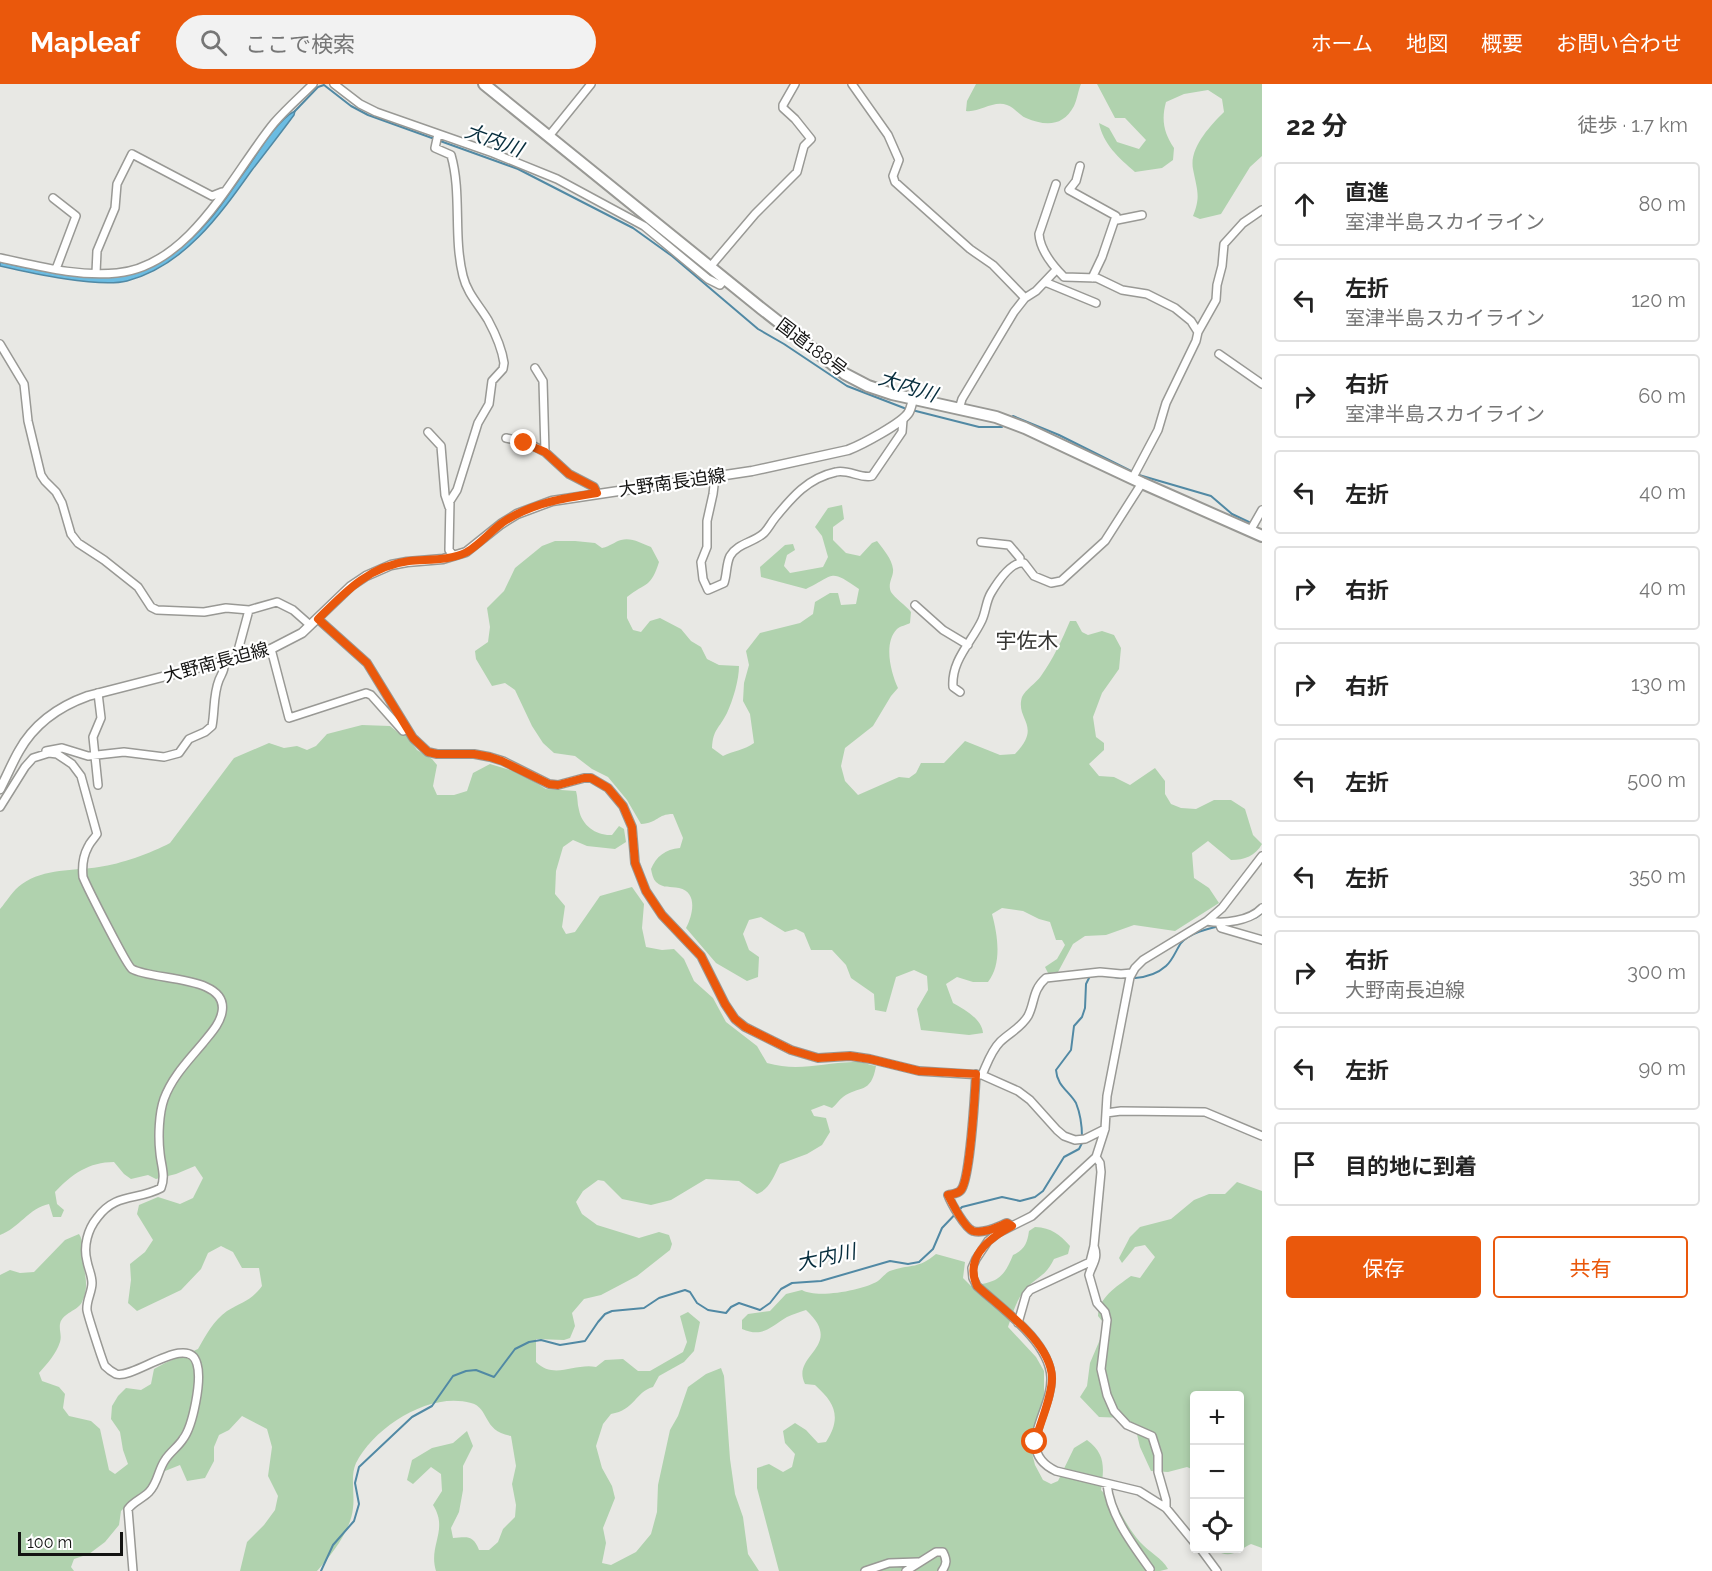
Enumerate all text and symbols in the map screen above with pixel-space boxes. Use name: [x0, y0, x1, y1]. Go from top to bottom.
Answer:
search box: [176, 15, 596, 69]
text: Mapleaf: [30, 26, 140, 59]
icon: search: [197, 26, 230, 59]
text: ここで検索: [245, 31, 355, 57]
text: ホーム: [1311, 31, 1373, 56]
text: 地図: [1406, 31, 1448, 56]
text: 概要: [1481, 31, 1523, 56]
text: お問い合わせ: [1556, 31, 1682, 56]
text: 22 分: [1286, 111, 1348, 141]
text: 徒歩 · 1.7 km: [1577, 113, 1688, 137]
water label: 大内川: [462, 118, 528, 162]
text: 直進: [1345, 179, 1389, 205]
icon: ahead: [1288, 188, 1321, 221]
text: 80 m: [1638, 192, 1686, 216]
text: 室津半島スカイライン: [1345, 210, 1545, 234]
text: 左折: [1345, 275, 1389, 301]
icon: left: [1288, 284, 1321, 317]
text: 120 m: [1631, 288, 1686, 312]
text: 室津半島スカイライン: [1345, 306, 1545, 330]
street label: 国道188号: [773, 314, 851, 380]
water label: 大内川: [876, 365, 942, 407]
text: 右折: [1345, 371, 1389, 397]
icon: right: [1288, 380, 1321, 413]
text: 60 m: [1638, 384, 1686, 408]
text: 室津半島スカイライン: [1345, 402, 1545, 426]
route end: [510, 429, 536, 455]
street label: 大野南長迫線: [617, 464, 727, 500]
icon: left: [1288, 476, 1321, 509]
text: 40 m: [1639, 480, 1686, 504]
text: 左折: [1345, 481, 1389, 507]
icon: right: [1288, 572, 1321, 605]
text: 40 m: [1639, 576, 1686, 600]
text: 右折: [1345, 577, 1389, 603]
district label: 宇佐木: [996, 628, 1059, 653]
street label: 大野南長迫線: [161, 638, 271, 686]
icon: right: [1288, 668, 1321, 701]
text: 130 m: [1631, 672, 1686, 696]
text: 右折: [1345, 673, 1389, 699]
icon: left: [1288, 764, 1321, 797]
text: 500 m: [1627, 768, 1686, 792]
text: 左折: [1345, 769, 1389, 795]
icon: left: [1288, 860, 1321, 893]
text: 350 m: [1629, 864, 1686, 888]
text: 左折: [1345, 865, 1389, 891]
text: 右折: [1345, 947, 1389, 973]
icon: right: [1288, 956, 1321, 989]
text: 300 m: [1627, 960, 1686, 984]
text: 大野南長迫線: [1345, 978, 1465, 1002]
icon: left: [1288, 1052, 1321, 1085]
text: 90 m: [1639, 1056, 1686, 1080]
text: 左折: [1345, 1057, 1389, 1083]
icon: arrive: [1288, 1148, 1321, 1181]
text: 目的地に到着: [1345, 1153, 1477, 1179]
button: 保存: [1286, 1236, 1481, 1298]
button: 共有: [1493, 1236, 1688, 1298]
water label: 大内川: [794, 1239, 860, 1275]
map controls: [1190, 1391, 1244, 1553]
button: +: [1190, 1391, 1244, 1445]
route start: [1021, 1428, 1047, 1454]
button: −: [1190, 1445, 1244, 1499]
button: locate: [1190, 1499, 1244, 1553]
scale bar: [18, 1529, 123, 1556]
text: 100 m: [27, 1533, 72, 1552]

